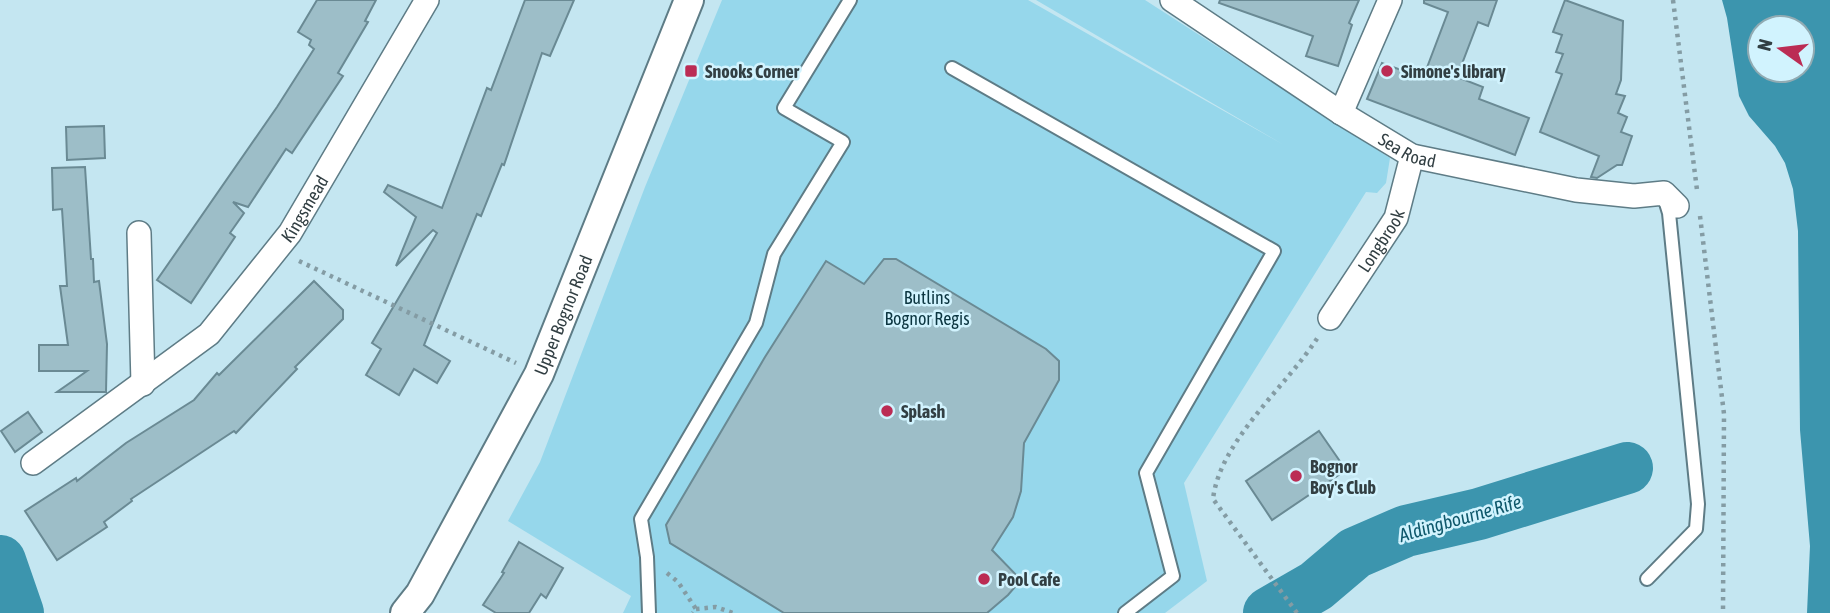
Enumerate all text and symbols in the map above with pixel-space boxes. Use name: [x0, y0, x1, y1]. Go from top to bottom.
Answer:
north arrow: [1746, 14, 1816, 84]
text: N: [1752, 37, 1777, 53]
place label: Snooks Corner: [705, 61, 800, 82]
place label: Simone's library: [1401, 61, 1506, 82]
marker: Snooks Corner: [683, 63, 699, 79]
marker: Simone's library: [1379, 63, 1395, 79]
street label: Sea Road: [1375, 128, 1438, 171]
street label: Kingsmead: [276, 171, 332, 246]
street label: Longbrook: [1353, 207, 1408, 276]
street label: Upper Bognor Road: [529, 252, 596, 378]
park label: Butlins Bognor Regis: [884, 287, 970, 329]
place label: Splash: [901, 401, 946, 422]
marker: Splash: [879, 403, 895, 419]
place label: Bognor Boy's Club: [1310, 456, 1376, 498]
marker: Bognor Boy's Club: [1288, 468, 1304, 484]
water label: Aldingbourne Rife: [1395, 490, 1524, 546]
place label: Pool Cafe: [998, 569, 1060, 590]
marker: Pool Cafe: [976, 571, 992, 587]

